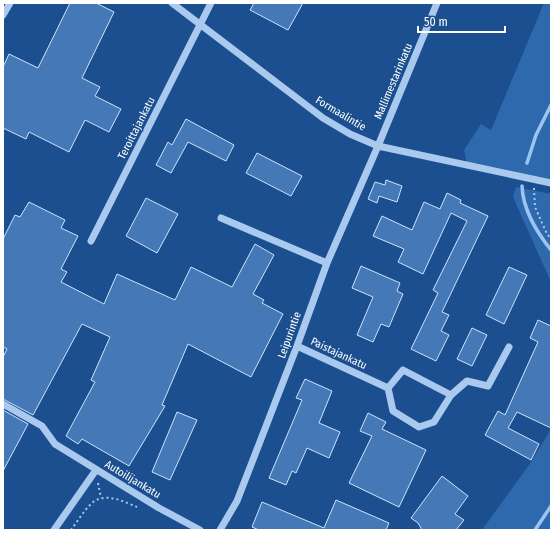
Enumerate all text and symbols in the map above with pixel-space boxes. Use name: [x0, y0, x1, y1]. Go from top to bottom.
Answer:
scale bar: [418, 8, 505, 34]
text: 50 m: [424, 15, 448, 29]
street label: Mallimestarinkatu: [372, 41, 415, 121]
street label: Formaalintie: [313, 93, 368, 134]
street label: Teroittajankatu: [115, 95, 158, 162]
street label: Leipurintie: [275, 310, 304, 360]
street label: Paistajankatu: [309, 335, 369, 372]
street label: Autoilijankatu: [102, 458, 163, 501]

